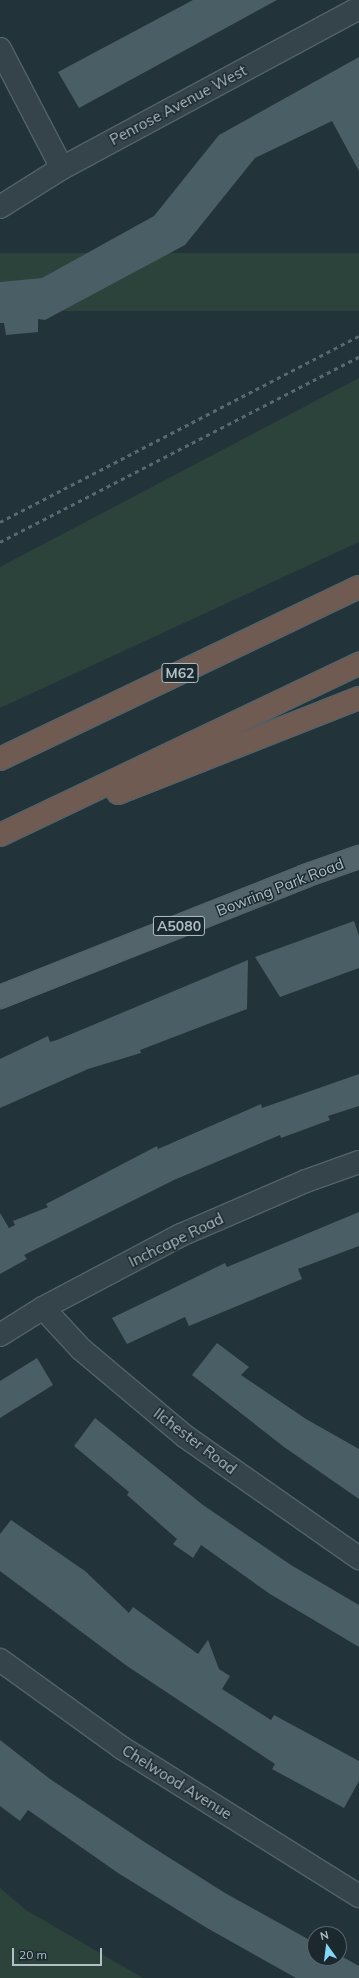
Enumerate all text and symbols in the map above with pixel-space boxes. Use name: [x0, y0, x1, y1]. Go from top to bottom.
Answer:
street label: Penrose Avenue West: [106, 61, 250, 149]
road number: M62: [161, 661, 199, 685]
street label: Bowring Park Road: [214, 854, 346, 920]
road number: A5080: [152, 914, 206, 938]
street label: Inchcape Road: [126, 1209, 226, 1271]
street label: Ilchester Road: [150, 1404, 240, 1478]
street label: Chelwood Avenue: [119, 1741, 235, 1823]
north arrow: [307, 1926, 347, 1966]
text: N: [319, 1928, 330, 1943]
scale bar: [14, 1940, 104, 1966]
text: 20 m: [19, 1947, 47, 1962]

